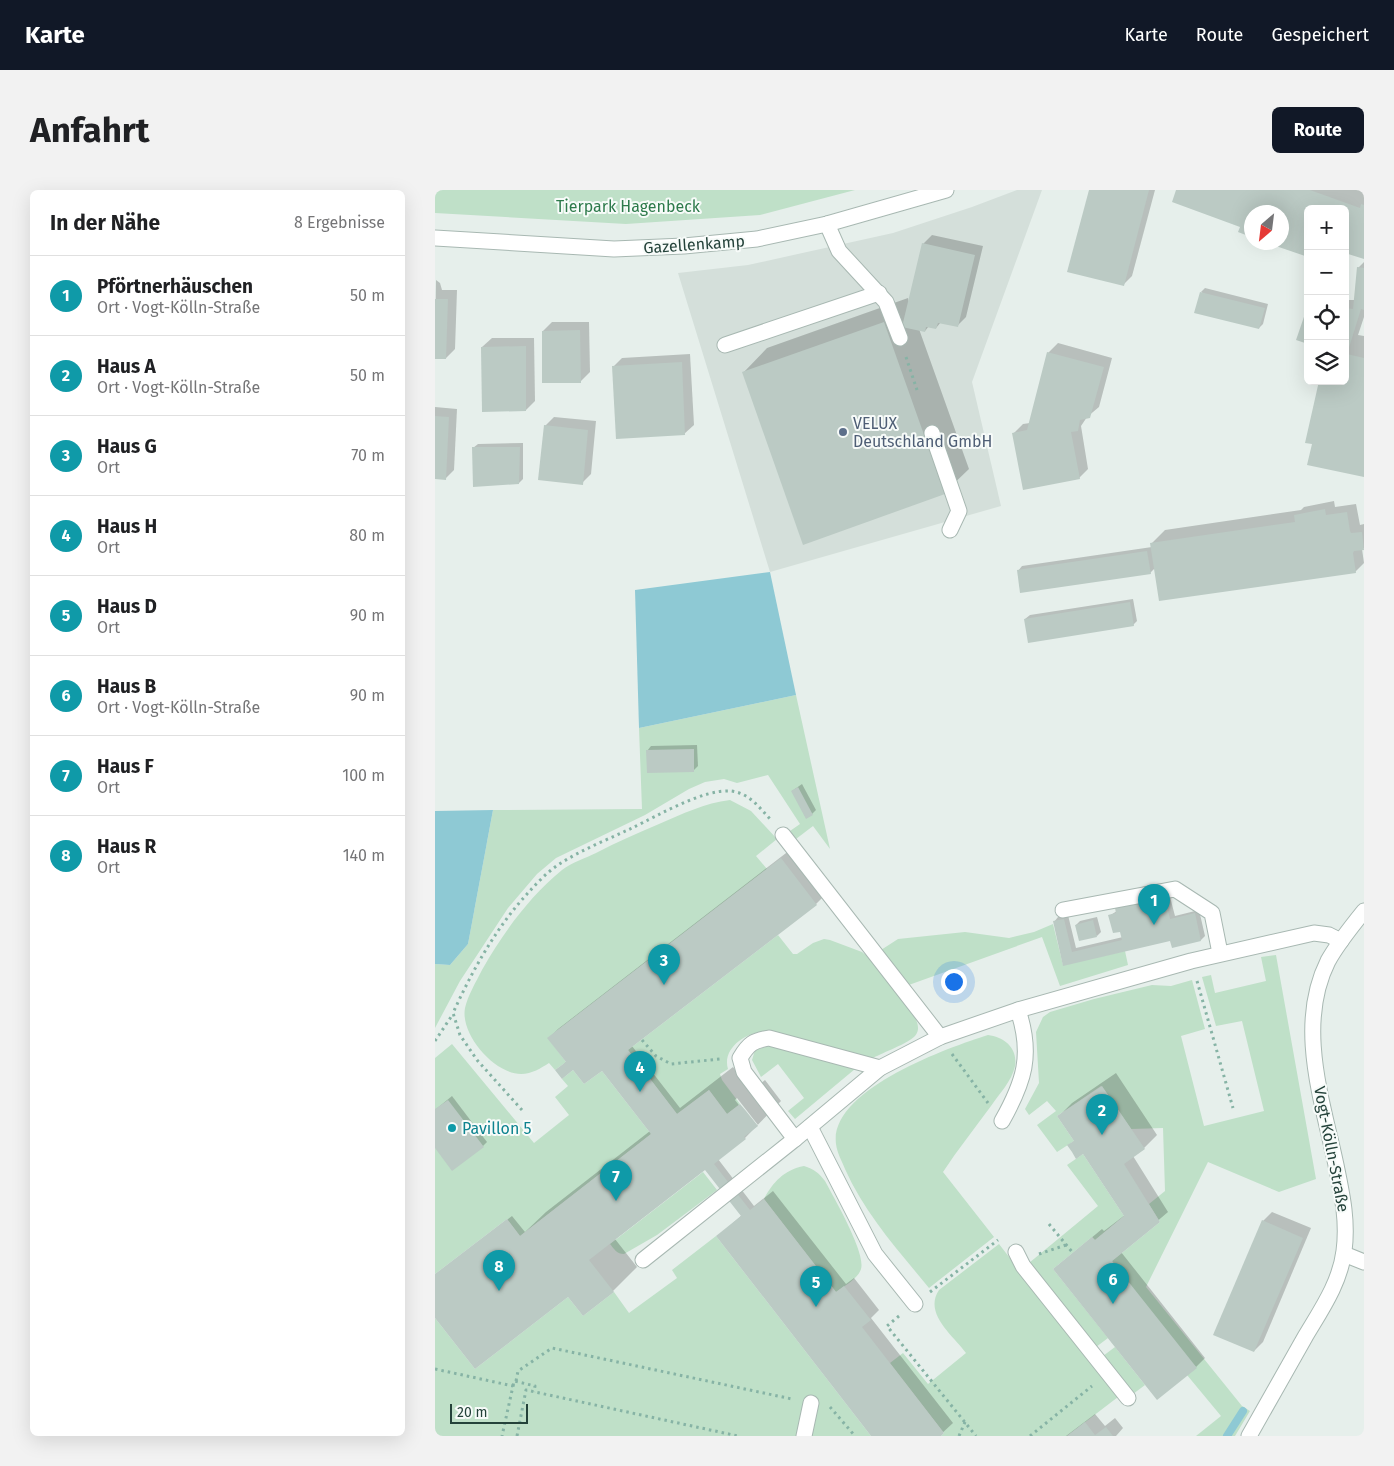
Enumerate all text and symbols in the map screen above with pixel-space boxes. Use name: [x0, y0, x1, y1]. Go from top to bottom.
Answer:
text: Karte: [25, 21, 85, 49]
text: Karte: [1125, 24, 1168, 46]
text: Route: [1196, 24, 1243, 46]
text: Gespeichert: [1271, 24, 1369, 46]
button: Route: [1272, 107, 1364, 153]
text: Anfahrt: [30, 109, 149, 151]
park label: Tierpark Hagenbeck: [556, 197, 701, 216]
north arrow: [1244, 205, 1289, 250]
map controls: [1304, 205, 1349, 385]
button: +: [1304, 205, 1349, 250]
text: In der Nähe: [50, 210, 160, 236]
text: 8 Ergebnisse: [294, 213, 385, 232]
street label: Gazellenkamp: [643, 231, 745, 258]
button: −: [1304, 250, 1349, 295]
text: Pförtnerhäuschen: [97, 275, 253, 298]
text: 1: [62, 286, 70, 305]
text: 50 m: [350, 286, 385, 305]
button: locate: [1304, 295, 1349, 340]
text: Ort · Vogt-Kölln-Straße: [97, 298, 260, 317]
button: layers: [1304, 340, 1349, 385]
text: Haus A: [97, 355, 156, 378]
text: 2: [62, 366, 70, 385]
text: 50 m: [350, 366, 385, 385]
text: Ort · Vogt-Kölln-Straße: [97, 378, 260, 397]
place label: VELUX Deutschland GmbH: [853, 414, 992, 451]
marker: VELUX Deutschland GmbH: [837, 426, 849, 438]
text: Haus G: [97, 435, 157, 458]
text: 3: [62, 446, 70, 465]
text: 70 m: [351, 446, 385, 465]
text: Ort: [97, 458, 120, 477]
text: Haus H: [97, 515, 157, 538]
text: 4: [61, 526, 71, 545]
text: 80 m: [349, 526, 385, 545]
text: Ort: [97, 538, 120, 557]
text: Haus D: [97, 595, 157, 618]
text: 5: [62, 606, 70, 625]
text: 90 m: [350, 606, 385, 625]
text: Ort: [97, 618, 120, 637]
text: Haus B: [97, 675, 156, 698]
text: 6: [61, 686, 71, 705]
text: 90 m: [350, 686, 385, 705]
text: Ort · Vogt-Kölln-Straße: [97, 698, 260, 717]
text: Haus F: [97, 755, 154, 778]
text: 7: [62, 766, 70, 785]
text: 100 m: [342, 766, 385, 785]
text: Ort: [97, 778, 120, 797]
text: Haus R: [97, 835, 156, 858]
text: 8: [61, 846, 71, 865]
text: 140 m: [343, 846, 385, 865]
text: Ort: [97, 858, 120, 877]
pin: 1: [1138, 884, 1170, 925]
pin: 3: [648, 944, 680, 985]
your location: [941, 969, 967, 995]
pin: 4: [624, 1051, 656, 1092]
street label: Vogt-Kölln-Straße: [1310, 1085, 1353, 1214]
pin: 2: [1086, 1094, 1118, 1135]
place label: Pavillon 5: [462, 1119, 532, 1138]
marker: Pavillon 5: [446, 1122, 458, 1134]
pin: 7: [600, 1160, 632, 1201]
pin: 8: [483, 1250, 515, 1291]
pin: 6: [1097, 1263, 1129, 1304]
pin: 5: [800, 1266, 832, 1307]
scale bar: [450, 1401, 527, 1424]
text: 20 m: [457, 1404, 487, 1421]

